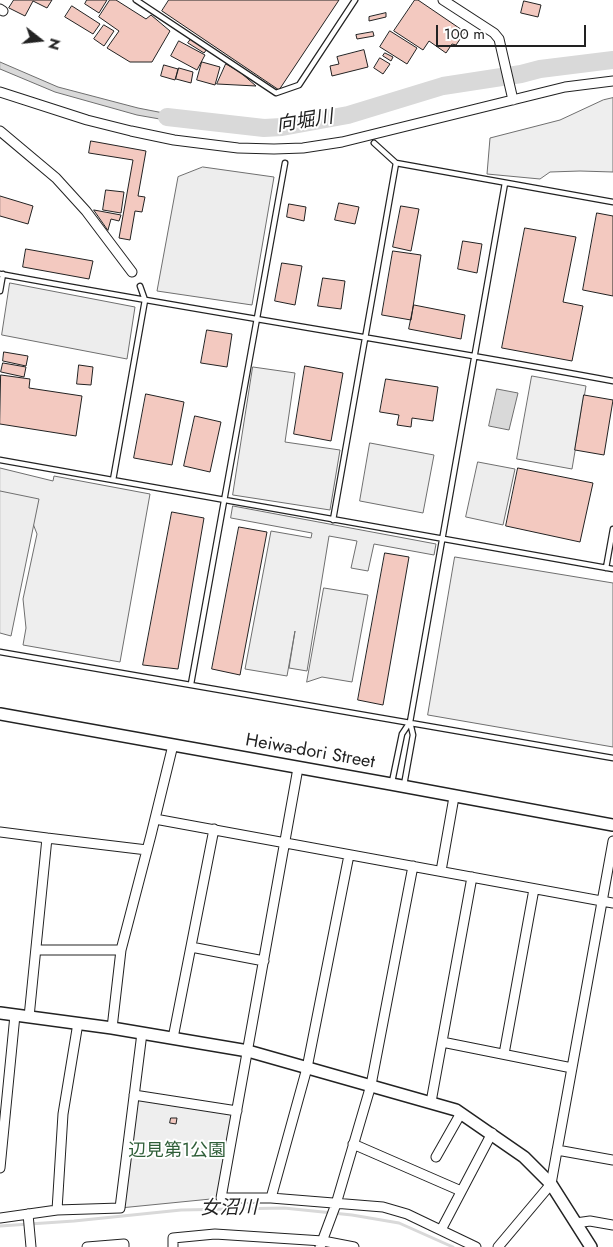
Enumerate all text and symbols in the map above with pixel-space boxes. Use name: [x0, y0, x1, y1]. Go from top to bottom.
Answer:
north arrow: [15, 15, 65, 65]
scale bar: [438, 15, 588, 47]
text: 100 m: [444, 23, 485, 45]
text: N: [43, 36, 66, 52]
water label: 向堀川: [275, 106, 335, 138]
street label: Heiwa-dori Street: [244, 730, 376, 774]
park label: 辺見第1公園: [128, 1141, 226, 1163]
water label: 女沼川: [200, 1197, 258, 1221]

